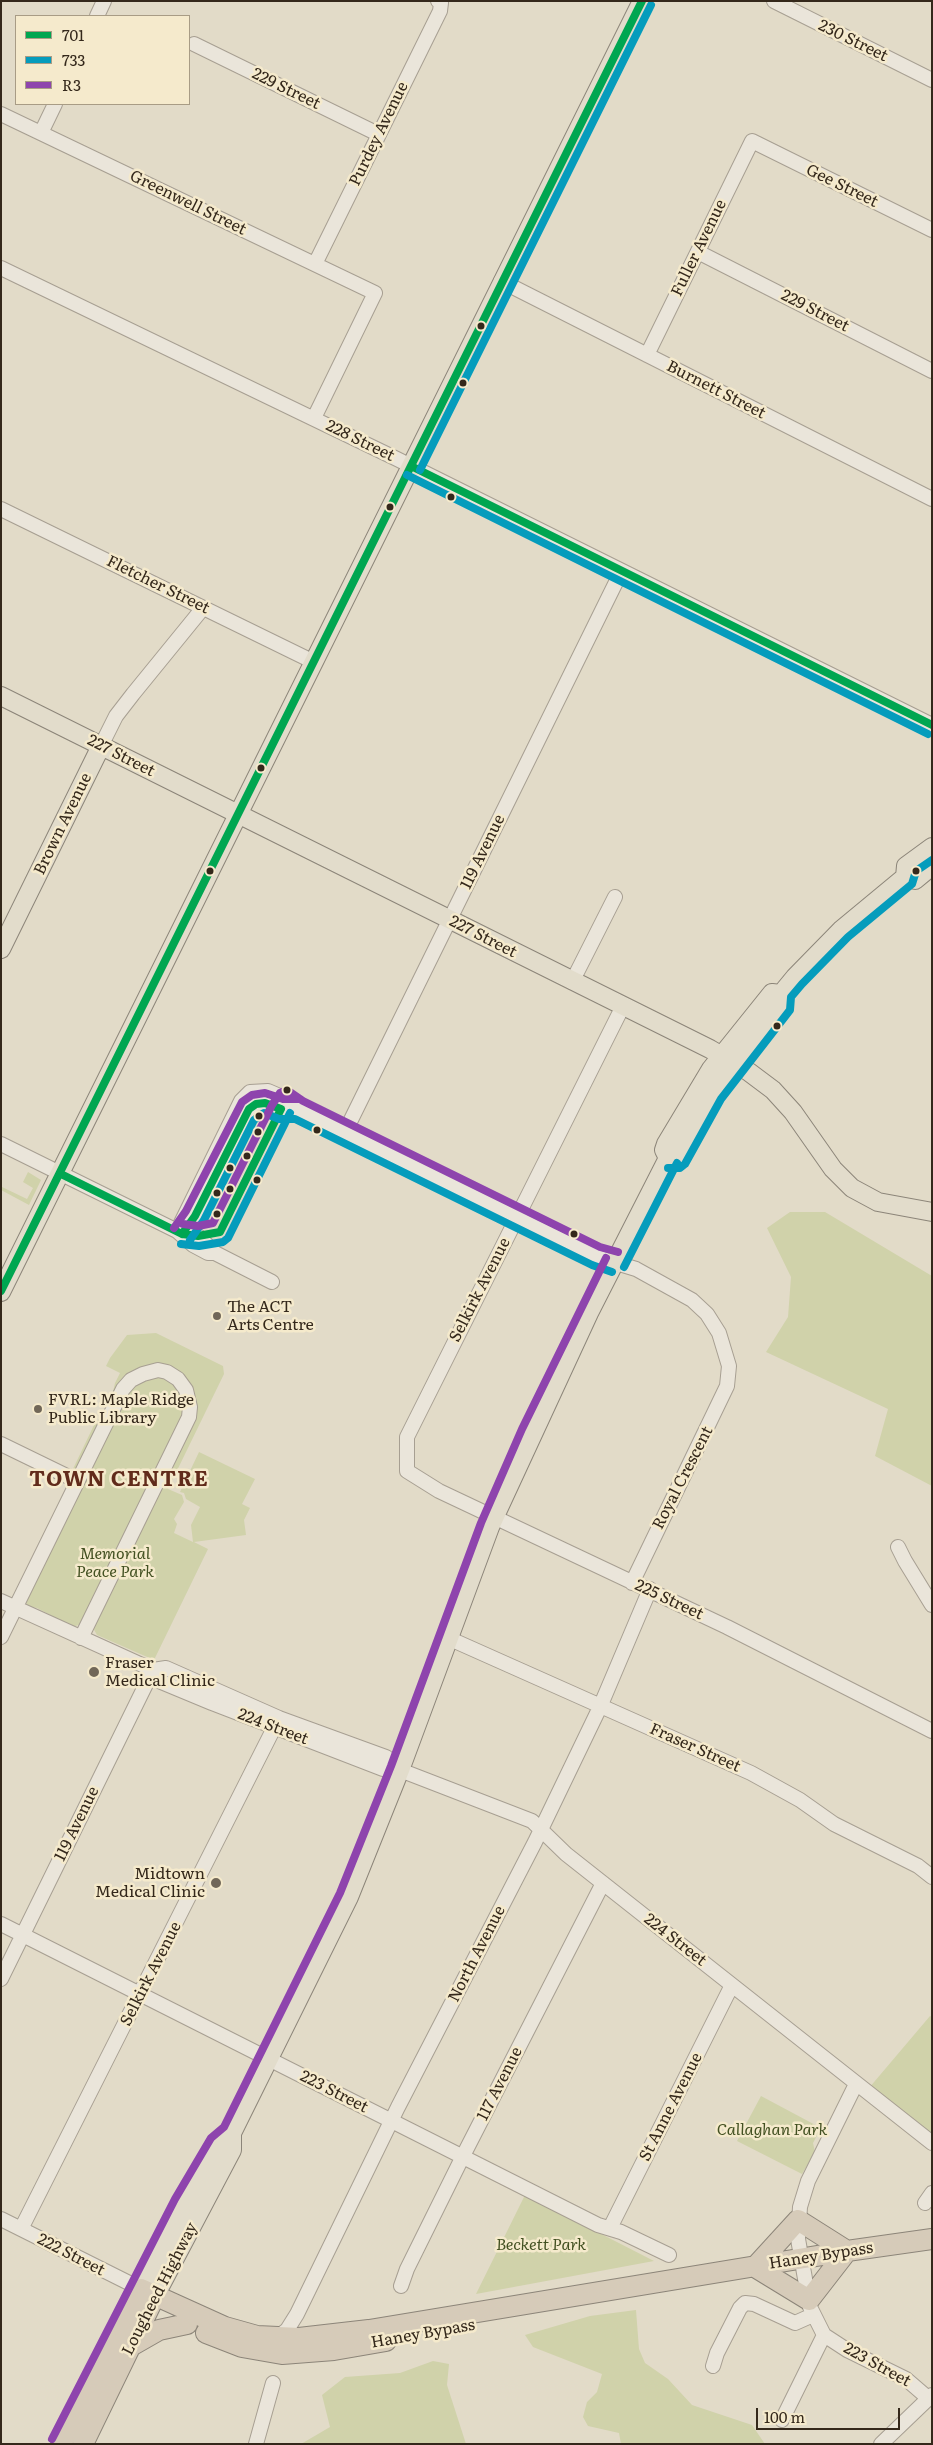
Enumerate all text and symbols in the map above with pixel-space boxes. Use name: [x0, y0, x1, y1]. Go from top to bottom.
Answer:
legend: [15, 15, 190, 105]
street label: 230 Street: [815, 16, 891, 66]
text: 701: [62, 23, 84, 46]
text: 733: [62, 48, 85, 71]
street label: 229 Street: [249, 64, 323, 114]
text: R3: [62, 73, 81, 96]
street label: Purdey Avenue: [346, 79, 412, 189]
street label: Gee Street: [803, 160, 881, 212]
street label: Greenwell Street: [127, 167, 249, 239]
street label: Fuller Avenue: [667, 196, 731, 300]
street label: 229 Street: [778, 286, 852, 336]
unlabelled marker: [476, 321, 486, 331]
street label: Burnett Street: [663, 357, 769, 423]
unlabelled marker: [458, 378, 468, 388]
street label: 228 Street: [323, 416, 397, 466]
unlabelled marker: [446, 492, 456, 502]
unlabelled marker: [385, 502, 395, 512]
street label: Fletcher Street: [103, 552, 213, 618]
street label: 227 Street: [84, 731, 158, 781]
unlabelled marker: [256, 763, 266, 773]
street label: Brown Avenue: [30, 770, 96, 878]
street label: 119 Avenue: [457, 811, 509, 893]
unlabelled marker: [205, 866, 215, 876]
unlabelled marker: [911, 866, 921, 876]
street label: 227 Street: [446, 912, 520, 962]
unlabelled marker: [772, 1021, 782, 1031]
unlabelled marker: [282, 1085, 292, 1095]
unlabelled marker: [254, 1111, 264, 1121]
unlabelled marker: [312, 1125, 322, 1135]
unlabelled marker: [253, 1127, 263, 1137]
unlabelled marker: [242, 1151, 252, 1161]
unlabelled marker: [225, 1163, 235, 1173]
unlabelled marker: [252, 1175, 262, 1185]
unlabelled marker: [225, 1184, 235, 1194]
unlabelled marker: [212, 1188, 222, 1198]
unlabelled marker: [212, 1209, 222, 1219]
unlabelled marker: [569, 1229, 579, 1239]
street label: Selkirk Avenue: [445, 1235, 515, 1345]
place label: The ACT Arts Centre: [227, 1297, 314, 1335]
marker: The ACT Arts Centre: [211, 1310, 223, 1322]
place label: FVRL: Maple Ridge Public Library: [48, 1390, 194, 1428]
marker: FVRL: Maple Ridge Public Library: [32, 1403, 44, 1415]
street label: Royal Crescent: [649, 1423, 717, 1533]
district label: TOWN CENTRE: [28, 1467, 210, 1493]
park label: Memorial Peace Park: [76, 1544, 154, 1582]
street label: 225 Street: [632, 1576, 706, 1624]
place label: Fraser Medical Clinic: [105, 1653, 215, 1691]
marker: Fraser Medical Clinic: [87, 1665, 101, 1679]
street label: 224 Street: [235, 1705, 311, 1749]
street label: Fraser Street: [647, 1719, 743, 1777]
street label: 119 Avenue: [51, 1783, 103, 1865]
place label: Midtown Medical Clinic: [95, 1864, 205, 1902]
marker: Midtown Medical Clinic: [209, 1876, 223, 1890]
street label: North Avenue: [444, 1903, 510, 2005]
street label: 224 Street: [640, 1910, 710, 1970]
street label: Selkirk Avenue: [116, 1919, 186, 2029]
street label: 117 Avenue: [473, 2044, 527, 2124]
street label: St Anne Avenue: [635, 2050, 707, 2164]
street label: 223 Street: [297, 2067, 371, 2117]
park label: Callaghan Park: [717, 2120, 827, 2140]
street label: Lougheed Highway: [118, 2219, 202, 2359]
street label: 222 Street: [34, 2230, 108, 2280]
park label: Beckett Park: [496, 2235, 586, 2255]
street label: Haney Bypass: [768, 2238, 874, 2274]
street label: Haney Bypass: [370, 2315, 476, 2353]
street label: 223 Street: [840, 2339, 914, 2391]
scale bar: [758, 2398, 902, 2430]
text: 100 m: [764, 2405, 805, 2428]

